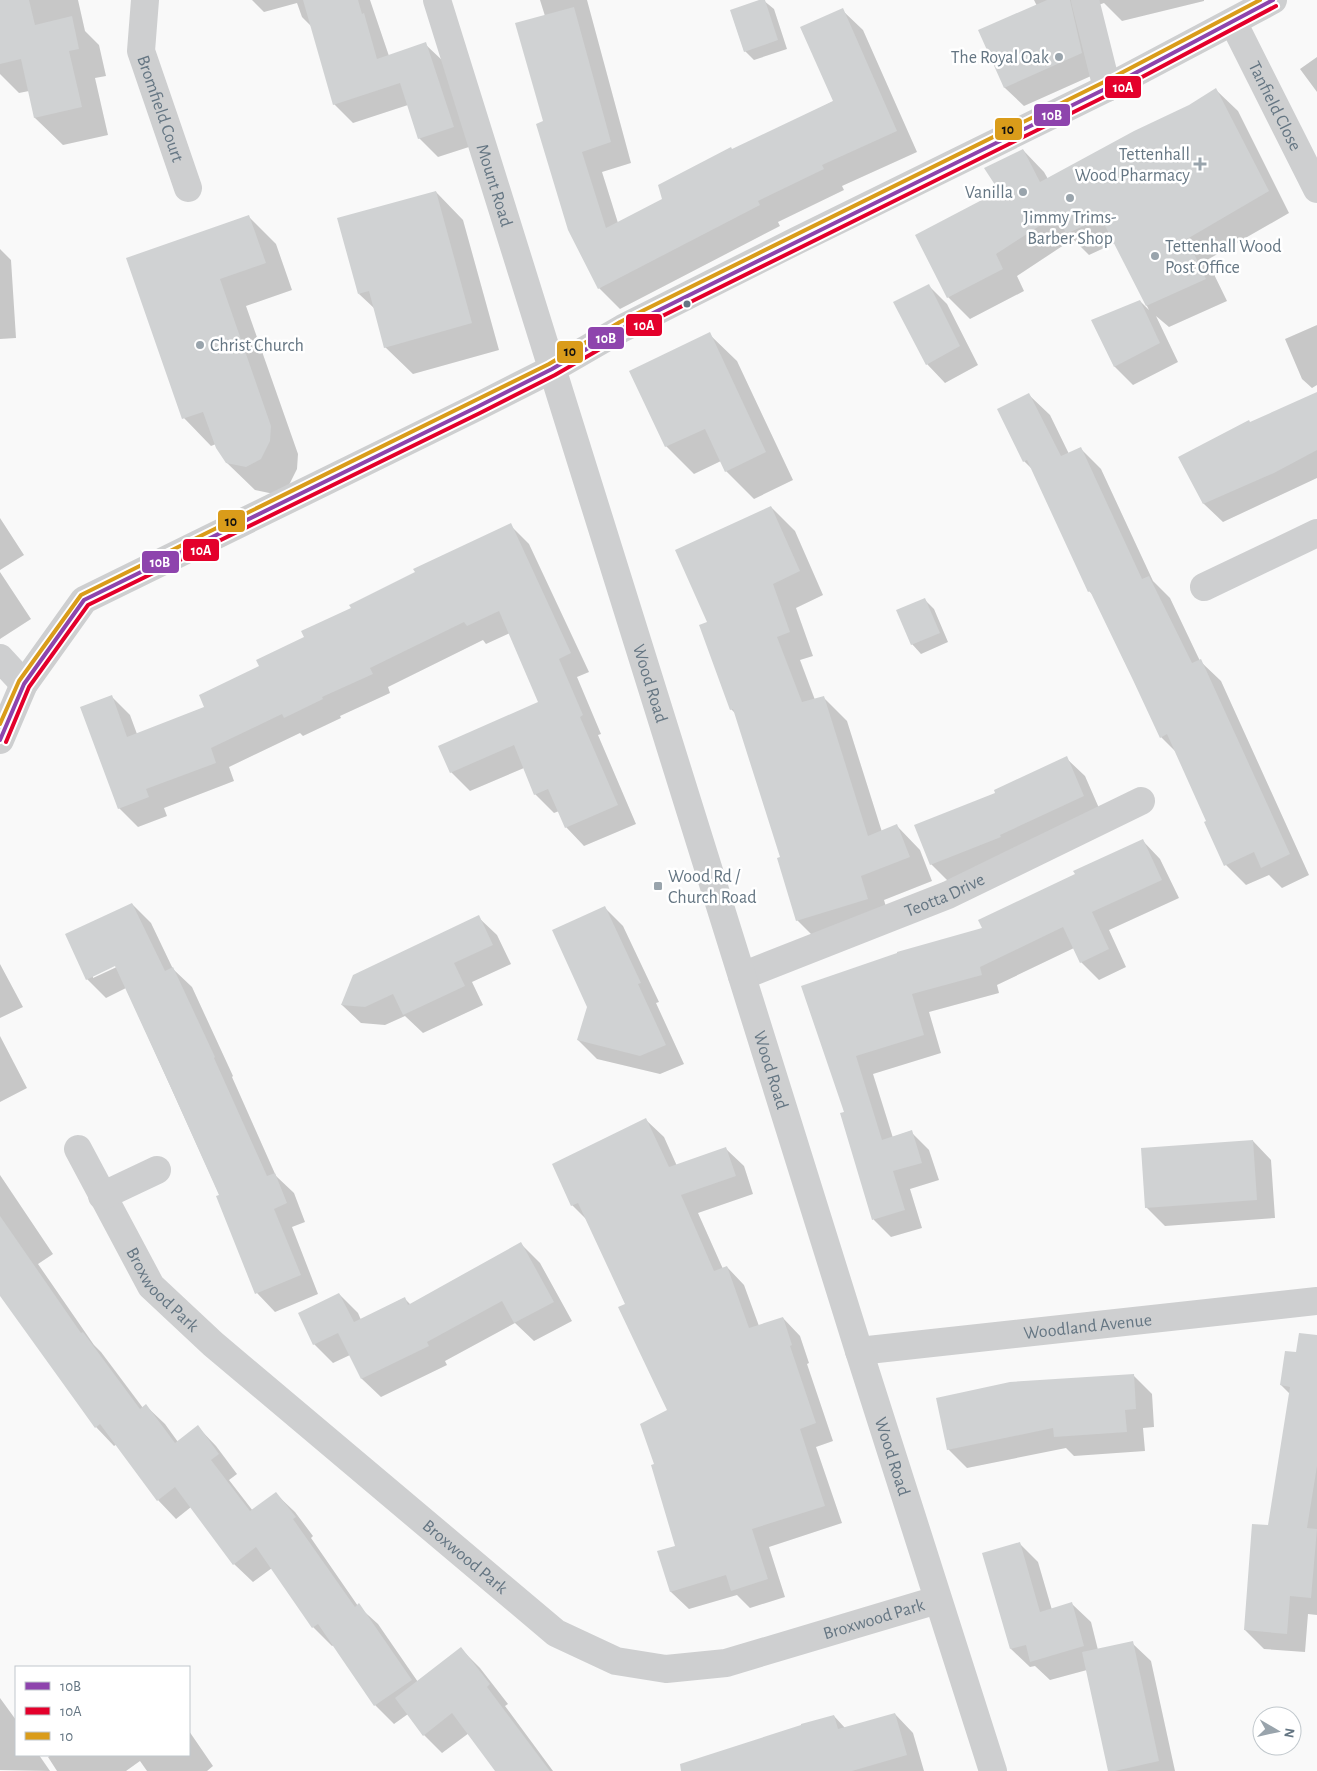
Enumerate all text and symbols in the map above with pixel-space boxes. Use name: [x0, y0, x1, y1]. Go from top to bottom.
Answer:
place label: The Royal Oak: [951, 49, 1050, 67]
marker: The Royal Oak: [1053, 51, 1065, 63]
street label: Bromfield Court: [133, 53, 187, 165]
street label: Tanfield Close: [1244, 59, 1304, 154]
line badge: 10A: [1104, 75, 1142, 99]
text: 10A: [1113, 81, 1134, 95]
line badge: 10B: [1033, 103, 1071, 127]
text: 10B: [1042, 109, 1062, 123]
line badge: 10: [994, 117, 1023, 141]
text: 10: [1002, 123, 1014, 137]
street label: Mount Road: [473, 142, 515, 229]
place label: Tettenhall Wood Pharmacy: [1075, 146, 1190, 185]
marker: Tettenhall Wood Pharmacy: [1194, 158, 1206, 170]
place label: Vanilla: [965, 184, 1013, 202]
marker: Vanilla: [1017, 186, 1029, 198]
marker: Jimmy Trims- Barber Shop: [1064, 192, 1076, 204]
place label: Jimmy Trims- Barber Shop: [1023, 209, 1117, 248]
place label: Tettenhall Wood Post Office: [1165, 238, 1282, 277]
marker: Tettenhall Wood Post Office: [1149, 250, 1161, 262]
unlabelled marker: [682, 299, 692, 309]
line badge: 10A: [625, 313, 663, 337]
text: 10A: [634, 319, 655, 333]
line badge: 10B: [587, 326, 625, 350]
text: 10B: [596, 332, 616, 346]
place label: Christ Church: [210, 337, 304, 355]
marker: Christ Church: [194, 339, 206, 351]
line badge: 10: [556, 340, 584, 364]
text: 10: [564, 345, 576, 359]
line badge: 10: [217, 509, 246, 533]
text: 10: [225, 515, 237, 529]
line badge: 10A: [182, 538, 220, 562]
text: 10A: [191, 544, 212, 558]
line badge: 10B: [141, 550, 180, 574]
text: 10B: [150, 556, 170, 570]
street label: Wood Road: [629, 642, 670, 725]
place label: Wood Rd / Church Road: [668, 868, 757, 907]
street label: Teotta Drive: [902, 871, 988, 921]
marker: Wood Rd / Church Road: [652, 880, 664, 892]
street label: Wood Road: [750, 1029, 791, 1112]
street label: Broxwood Park: [122, 1245, 202, 1336]
street label: Woodland Avenue: [1023, 1311, 1153, 1343]
street label: Wood Road: [871, 1415, 913, 1498]
street label: Broxwood Park: [419, 1517, 511, 1598]
street label: Broxwood Park: [821, 1596, 928, 1643]
legend: [15, 1666, 190, 1756]
text: 10B: [60, 1679, 81, 1694]
text: 10A: [60, 1704, 82, 1719]
north arrow: [1252, 1706, 1302, 1756]
text: N: [1281, 1727, 1297, 1739]
text: 10: [60, 1729, 73, 1744]

